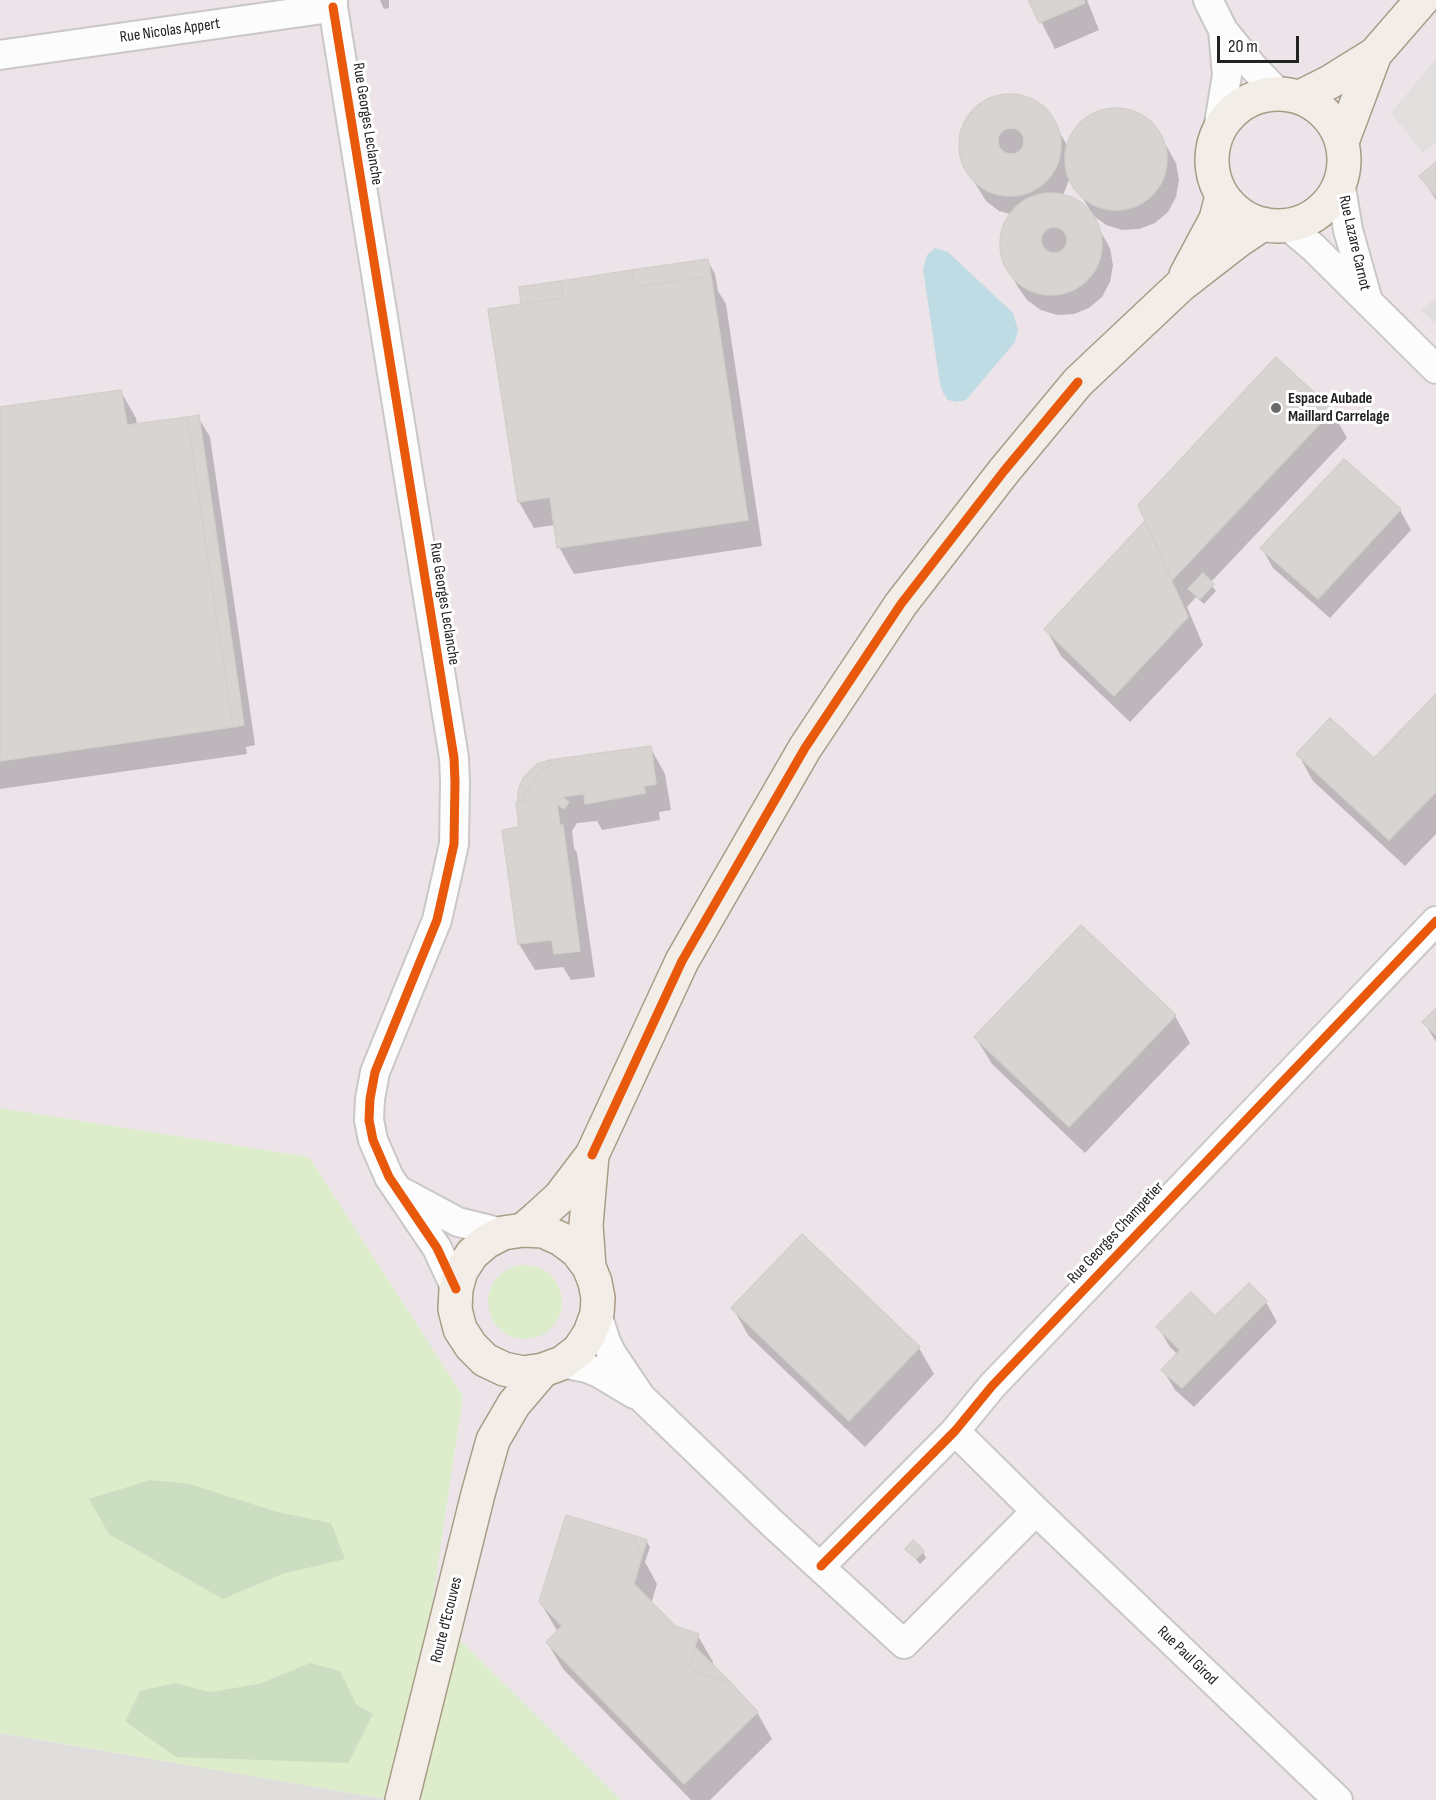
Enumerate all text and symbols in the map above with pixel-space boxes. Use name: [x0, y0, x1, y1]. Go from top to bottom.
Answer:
street label: Rue Nicolas Appert: [119, 14, 221, 48]
scale bar: [1220, 24, 1302, 62]
text: 20 m: [1228, 36, 1258, 57]
street label: Rue Georges Leclanche: [348, 61, 386, 187]
street label: Rue Lazare Carnot: [1334, 194, 1374, 292]
place label: Espace Aubade Maillard Carrelage: [1288, 389, 1390, 427]
marker: Espace Aubade Maillard Carrelage: [1269, 401, 1283, 415]
street label: Rue Georges Leclanche: [425, 541, 463, 667]
street label: Rue Georges Champetier: [1064, 1178, 1168, 1288]
street label: Route d'Ecouves: [427, 1575, 467, 1665]
street label: Rue Paul Girod: [1153, 1622, 1221, 1690]

